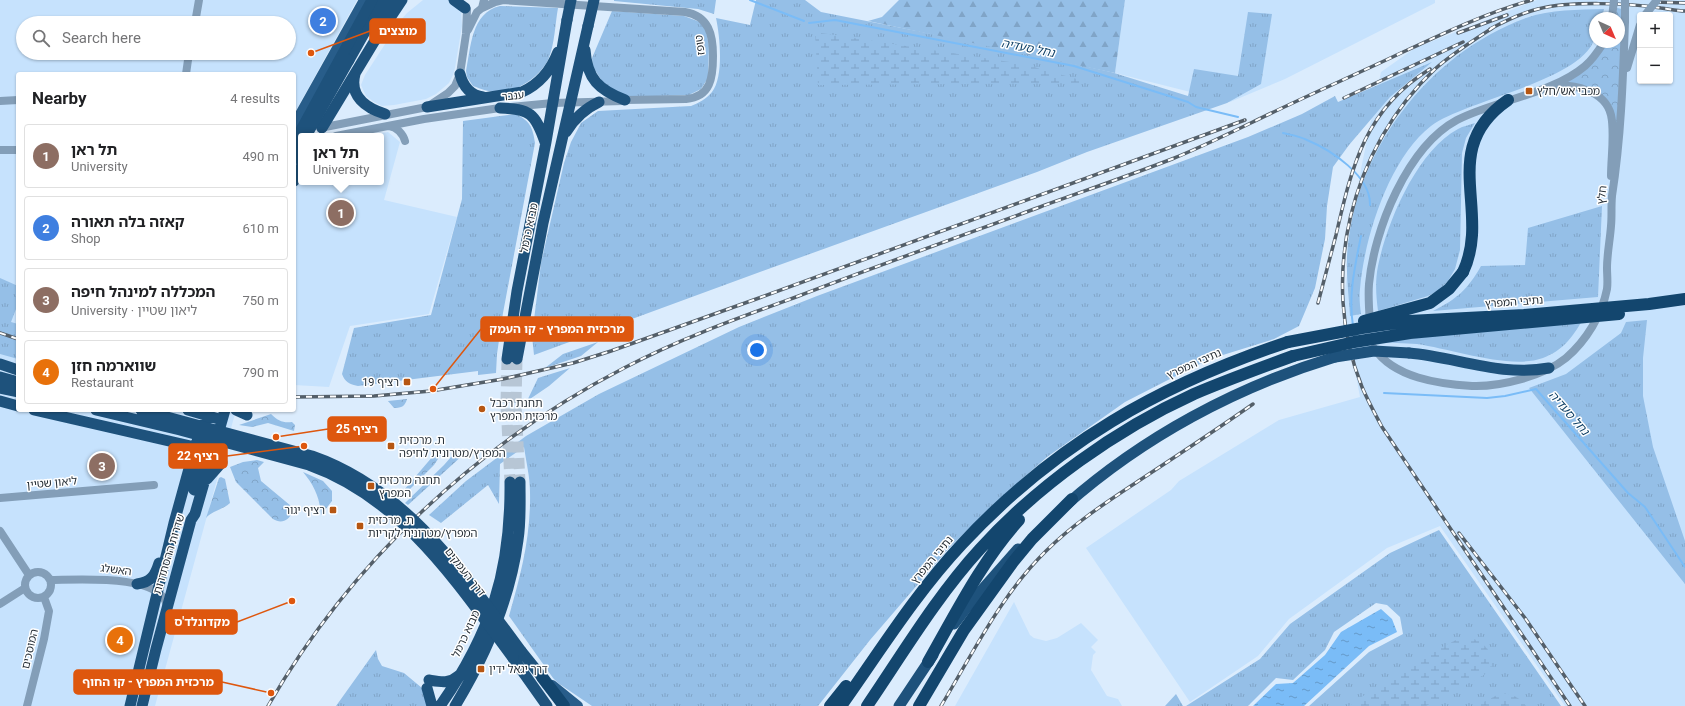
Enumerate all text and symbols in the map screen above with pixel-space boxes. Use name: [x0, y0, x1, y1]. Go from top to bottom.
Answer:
pin: 2: [310, 6, 336, 36]
north arrow: [1589, 12, 1625, 48]
map controls: [1637, 12, 1673, 84]
button: +: [1637, 12, 1673, 48]
search box: [16, 16, 296, 60]
callout: מוצצים: [370, 19, 425, 43]
text: מוצצים: [379, 24, 418, 38]
icon: search: [30, 27, 52, 49]
text: Search here: [62, 29, 141, 47]
street label: טופז: [692, 34, 708, 56]
water label: נחל סעדיה: [1000, 36, 1057, 60]
button: −: [1637, 48, 1673, 84]
place label: מכבי אש/חלץ: [1537, 85, 1600, 98]
marker: מכבי אש/חלץ: [1524, 86, 1534, 96]
text: Nearby: [32, 88, 87, 108]
street label: ענבר: [501, 88, 525, 104]
text: 4 results: [230, 91, 280, 106]
popup: [298, 133, 384, 185]
text: תל ראן: [71, 141, 117, 159]
text: תל ראן: [313, 144, 359, 162]
text: 1: [42, 149, 50, 164]
text: 490 m: [242, 149, 279, 164]
text: University: [71, 159, 128, 174]
text: University: [313, 162, 369, 177]
street label: חלץ: [1595, 185, 1609, 205]
pin: 1: [328, 198, 354, 228]
street label: מבוא כרמל: [517, 202, 541, 254]
text: קאזה בלה תאורה: [71, 213, 185, 231]
text: 2: [42, 221, 50, 236]
text: 610 m: [242, 221, 279, 236]
text: Shop: [71, 231, 101, 246]
text: המכללה למינהל חיפה: [71, 283, 215, 301]
text: 3: [42, 293, 50, 308]
text: 750 m: [242, 293, 279, 308]
street label: נתיבי המפרץ: [1484, 293, 1544, 311]
text: University · ליאון שטיין: [71, 303, 197, 318]
callout: מרכזית המפרץ - קו העמק: [481, 317, 633, 341]
text: מרכזית המפרץ - קו העמק: [489, 322, 625, 336]
your location: [747, 340, 767, 360]
street label: נתיבי המפרץ: [1165, 346, 1223, 382]
text: שווארמה חזן: [71, 357, 156, 375]
text: 4: [42, 365, 50, 380]
text: 790 m: [242, 365, 279, 380]
text: Restaurant: [71, 375, 134, 390]
place label: רציף 19: [362, 376, 399, 389]
marker: רציף 19: [402, 377, 412, 387]
water label: נחל סעדיה: [1546, 388, 1593, 439]
place label: תחנת רכבל מרכזית המפרץ: [490, 397, 557, 423]
marker: תחנת רכבל מרכזית המפרץ: [477, 404, 487, 414]
callout: רציף 25: [328, 417, 386, 441]
text: רציף 25: [336, 422, 378, 436]
place label: ת. מרכזית המפרץ/מטרונית לחיפה: [399, 434, 506, 460]
marker: ת. מרכזית המפרץ/מטרונית לחיפה: [386, 441, 396, 451]
callout: רציף 22: [169, 444, 227, 468]
text: רציף 22: [177, 449, 219, 463]
pin: 3: [89, 451, 115, 481]
street label: ליאון שטיין: [26, 474, 78, 492]
place label: תחנה מרכזית המפרץ: [379, 474, 440, 500]
marker: תחנה מרכזית המפרץ: [366, 481, 376, 491]
place label: רציף יגור: [284, 504, 325, 517]
marker: רציף יגור: [328, 505, 338, 515]
street label: שדרות ההסתדרות: [151, 512, 187, 596]
place label: ת. מרכזית המפרץ/מטרונית לקריות: [368, 514, 478, 540]
marker: ת. מרכזית המפרץ/מטרונית לקריות: [355, 521, 365, 531]
street label: נתיבי המפרץ: [908, 533, 956, 587]
street label: דרך העמקים: [442, 545, 488, 599]
street label: האשלג: [100, 562, 133, 578]
street label: מבוא כרמל: [449, 608, 483, 660]
callout: מקדונלד'ס: [166, 610, 237, 634]
text: מקדונלד'ס: [174, 615, 230, 629]
pin: 4: [107, 625, 133, 655]
street label: המוסכים: [19, 628, 41, 670]
place label: דרך יגאל ידין: [489, 663, 548, 676]
marker: דרך יגאל ידין: [476, 664, 486, 674]
callout: מרכזית המפרץ - קו החוף: [74, 670, 222, 694]
text: מרכזית המפרץ - קו החוף: [82, 675, 214, 689]

